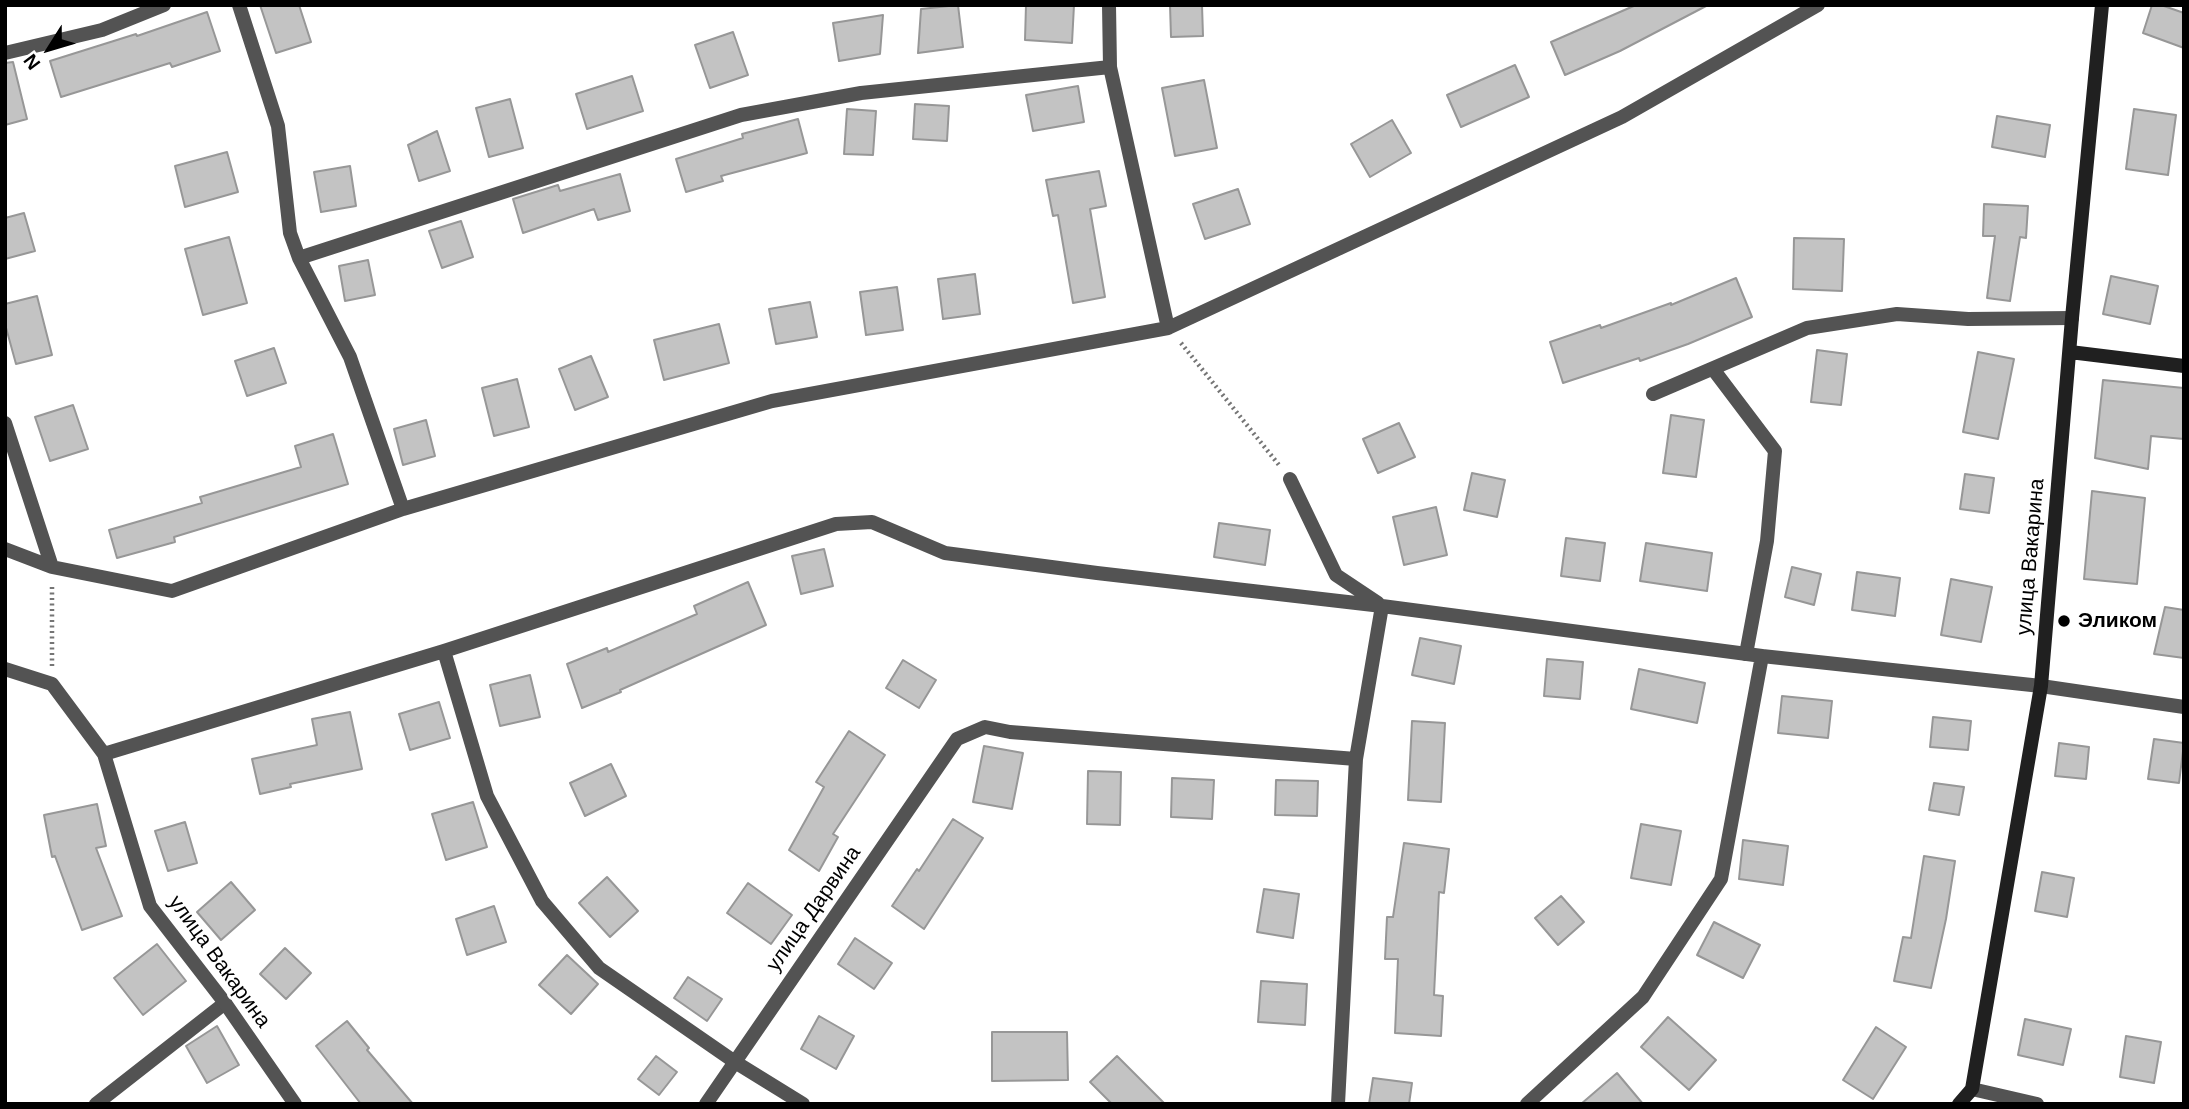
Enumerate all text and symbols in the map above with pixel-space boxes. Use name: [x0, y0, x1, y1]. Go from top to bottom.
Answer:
north arrow: [14, 14, 84, 84]
text: N: [19, 50, 44, 74]
street label: улица Вакарина: [2012, 478, 2050, 636]
place label: Эликом: [2078, 608, 2157, 634]
marker: Эликом: [2056, 613, 2072, 629]
street label: улица Дарвина: [761, 841, 867, 977]
street label: улица Вакарина: [163, 891, 275, 1033]

